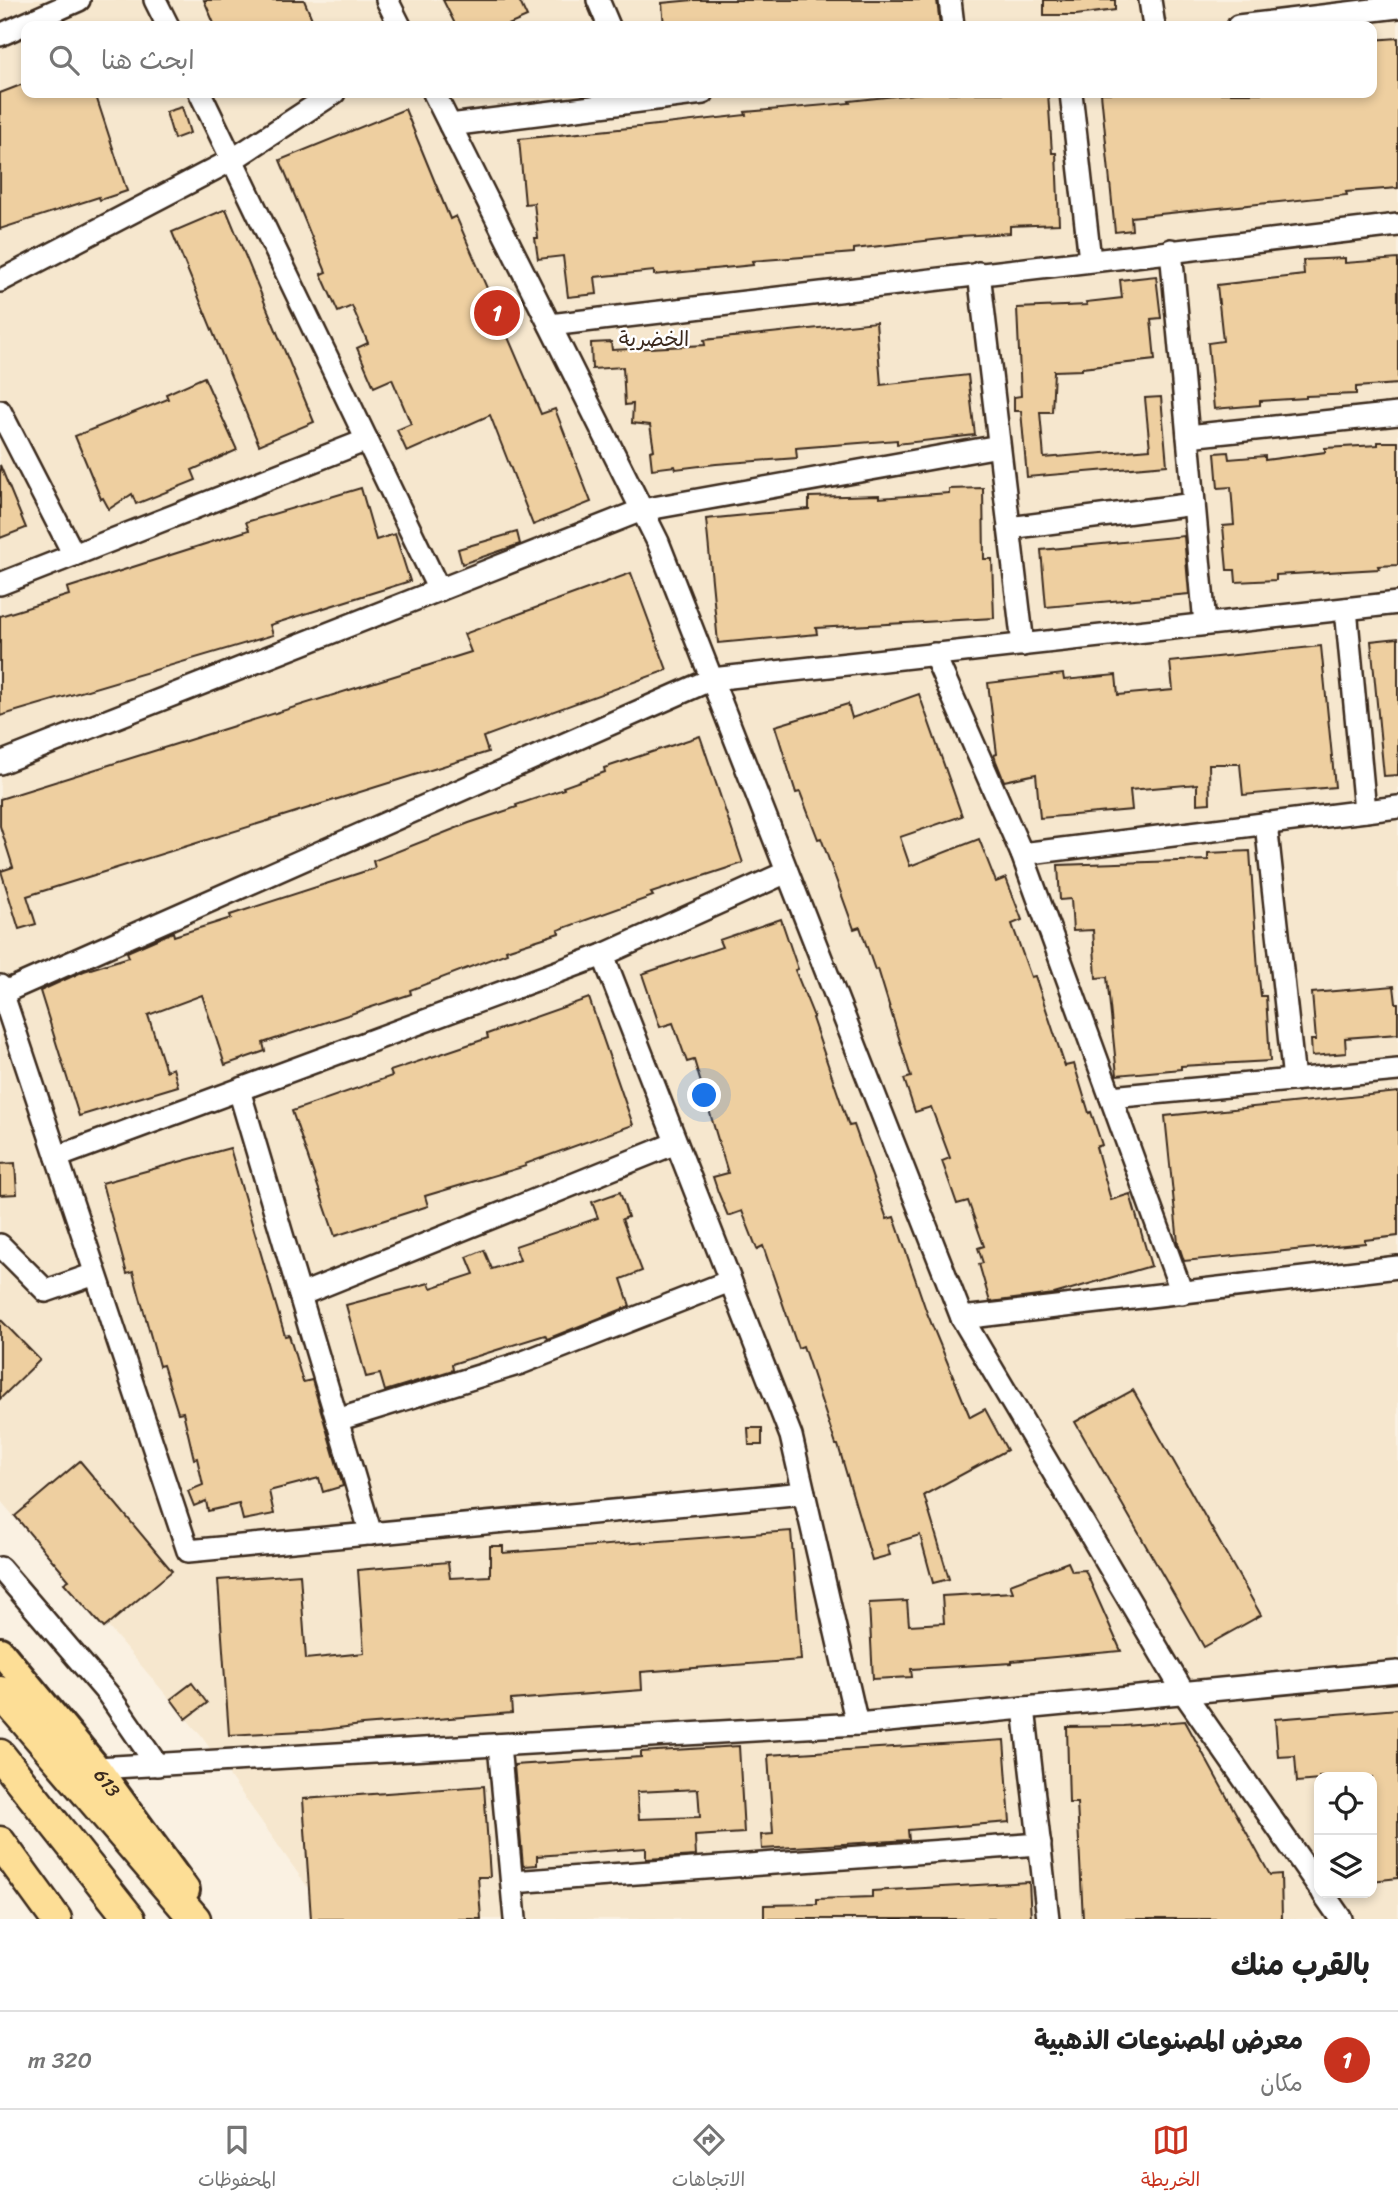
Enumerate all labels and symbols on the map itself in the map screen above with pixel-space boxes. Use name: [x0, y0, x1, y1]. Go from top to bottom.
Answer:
pin: 1: [474, 287, 520, 339]
district label: الخضرية: [619, 320, 689, 358]
your location: [687, 1078, 721, 1112]
street label: 613: [85, 1761, 130, 1805]

